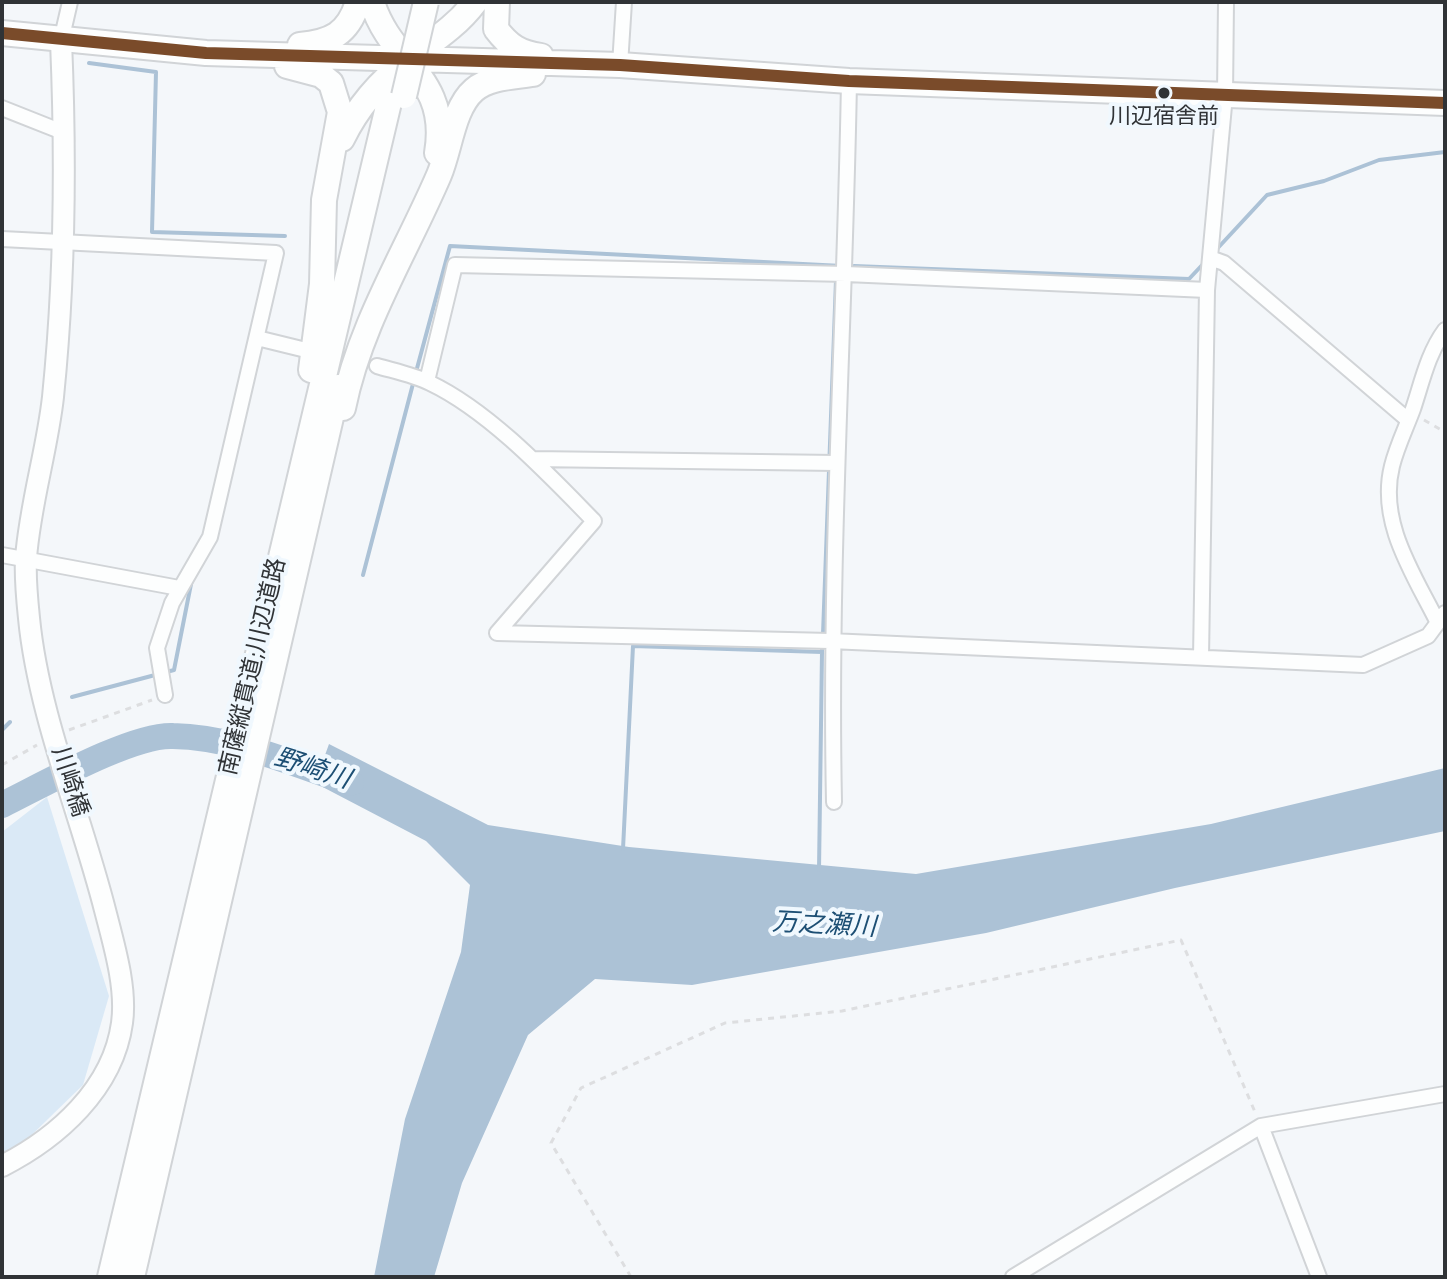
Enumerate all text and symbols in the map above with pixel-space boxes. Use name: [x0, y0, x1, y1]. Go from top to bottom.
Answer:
marker: 川辺宿舎前: [1156, 85, 1172, 101]
place label: 川辺宿舎前: [1109, 105, 1219, 131]
street label: 南薩縦貫道;川辺道路: [215, 556, 293, 778]
street label: 川崎橋: [44, 743, 94, 821]
water label: 野崎川: [270, 743, 354, 797]
water label: 万之瀬川: [771, 908, 877, 944]

